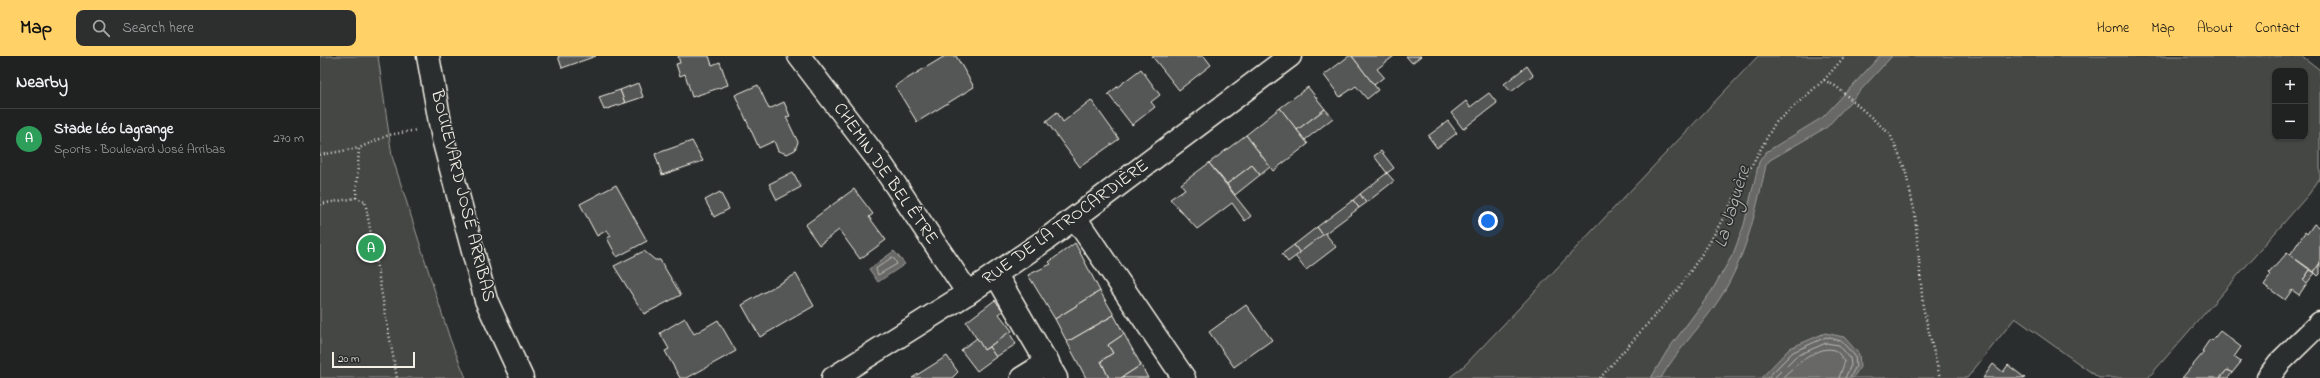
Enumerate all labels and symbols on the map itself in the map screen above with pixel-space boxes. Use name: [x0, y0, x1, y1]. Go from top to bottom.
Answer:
street label: BOULEVARD JOSÉ ARRIBAS: [423, 86, 501, 305]
street label: CHEMIN DE BEL ÊTRE: [826, 98, 944, 250]
street label: RUE DE LA TROCARDIÈRE: [977, 154, 1155, 292]
water label: La Jaguère: [1708, 162, 1760, 251]
your location: [1478, 211, 1498, 231]
pin: A: [358, 233, 384, 263]
scale bar: [332, 350, 415, 369]

